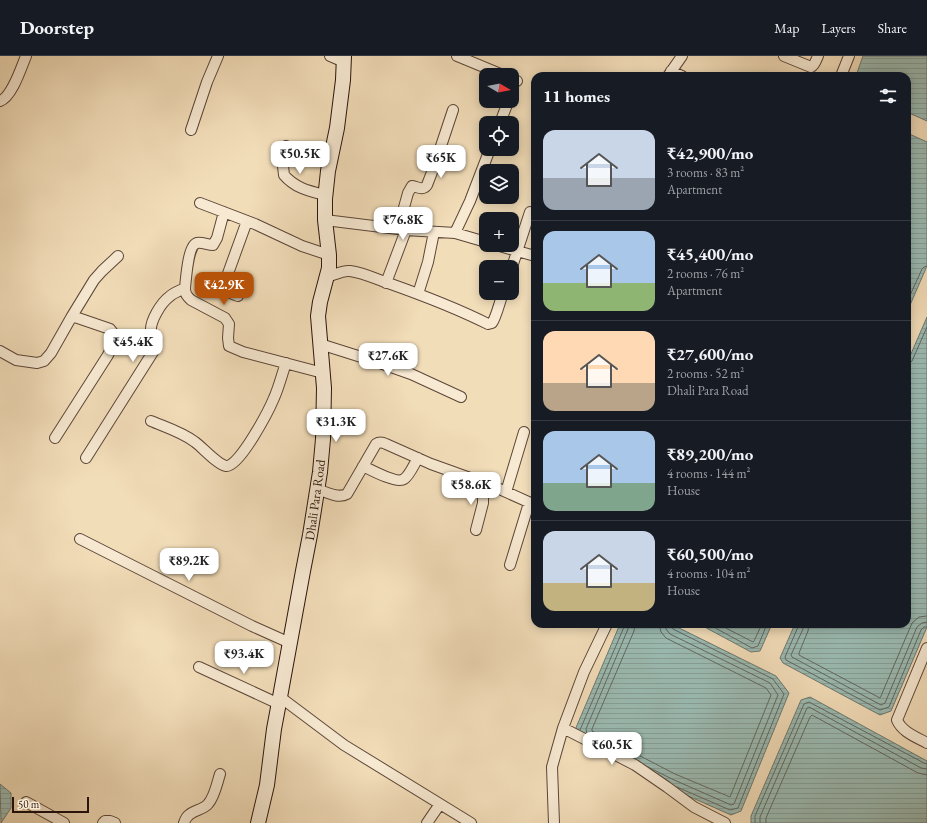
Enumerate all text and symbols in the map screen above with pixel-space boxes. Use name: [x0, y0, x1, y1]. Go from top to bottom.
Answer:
text: Doorstep: [20, 15, 94, 40]
text: Map: [774, 19, 799, 37]
text: Layers: [821, 19, 856, 37]
text: Share: [878, 19, 907, 37]
north arrow: [479, 68, 519, 108]
map controls: [479, 68, 519, 300]
text: 11 homes: [543, 85, 610, 107]
icon: filters: [877, 85, 899, 107]
button: locate: [479, 116, 519, 156]
pin: ₹50.5K: [267, 141, 333, 175]
text: ₹42,900/mo: [667, 142, 753, 164]
text: ₹50.5K: [280, 145, 320, 162]
pin: ₹65K: [417, 145, 465, 179]
icon: home: [575, 146, 623, 194]
text: ₹65K: [426, 149, 456, 166]
button: layers: [479, 164, 519, 204]
text: 3 rooms · 83 m²: [667, 164, 744, 181]
text: Apartment: [667, 181, 722, 198]
pin: ₹76.8K: [370, 207, 436, 241]
text: ₹76.8K: [383, 211, 423, 228]
button: +: [479, 212, 519, 252]
text: ₹45,400/mo: [667, 243, 753, 265]
icon: home: [575, 247, 623, 295]
button: −: [479, 260, 519, 300]
text: 2 rooms · 76 m²: [667, 265, 744, 282]
pin: ₹42.9K: [191, 272, 257, 306]
text: ₹42.9K: [204, 276, 244, 293]
text: Apartment: [667, 282, 722, 299]
pin: ₹45.4K: [100, 329, 166, 363]
text: ₹45.4K: [113, 333, 153, 350]
pin: ₹27.6K: [355, 343, 421, 377]
text: ₹27,600/mo: [667, 343, 753, 365]
text: ₹27.6K: [368, 347, 408, 364]
icon: home: [575, 347, 623, 395]
text: 2 rooms · 52 m²: [667, 365, 744, 382]
text: Dhali Para Road: [667, 382, 749, 399]
pin: ₹31.3K: [303, 409, 369, 443]
text: ₹31.3K: [316, 413, 356, 430]
text: ₹89,200/mo: [667, 443, 753, 465]
icon: home: [575, 447, 623, 495]
street label: Dhali Para Road: [301, 458, 329, 542]
text: 4 rooms · 144 m²: [667, 465, 751, 482]
pin: ₹58.6K: [438, 472, 504, 506]
text: ₹58.6K: [451, 476, 491, 493]
text: House: [667, 482, 700, 499]
text: ₹60,500/mo: [667, 543, 753, 565]
icon: home: [575, 547, 623, 595]
pin: ₹89.2K: [156, 548, 222, 582]
text: ₹89.2K: [169, 552, 209, 569]
text: 4 rooms · 104 m²: [667, 565, 751, 582]
text: House: [667, 582, 700, 599]
pin: ₹93.4K: [211, 641, 277, 675]
text: ₹93.4K: [224, 645, 264, 662]
pin: ₹60.5K: [579, 732, 645, 766]
text: ₹60.5K: [592, 736, 632, 753]
scale bar: [12, 795, 89, 814]
text: 50 m: [18, 797, 39, 811]

